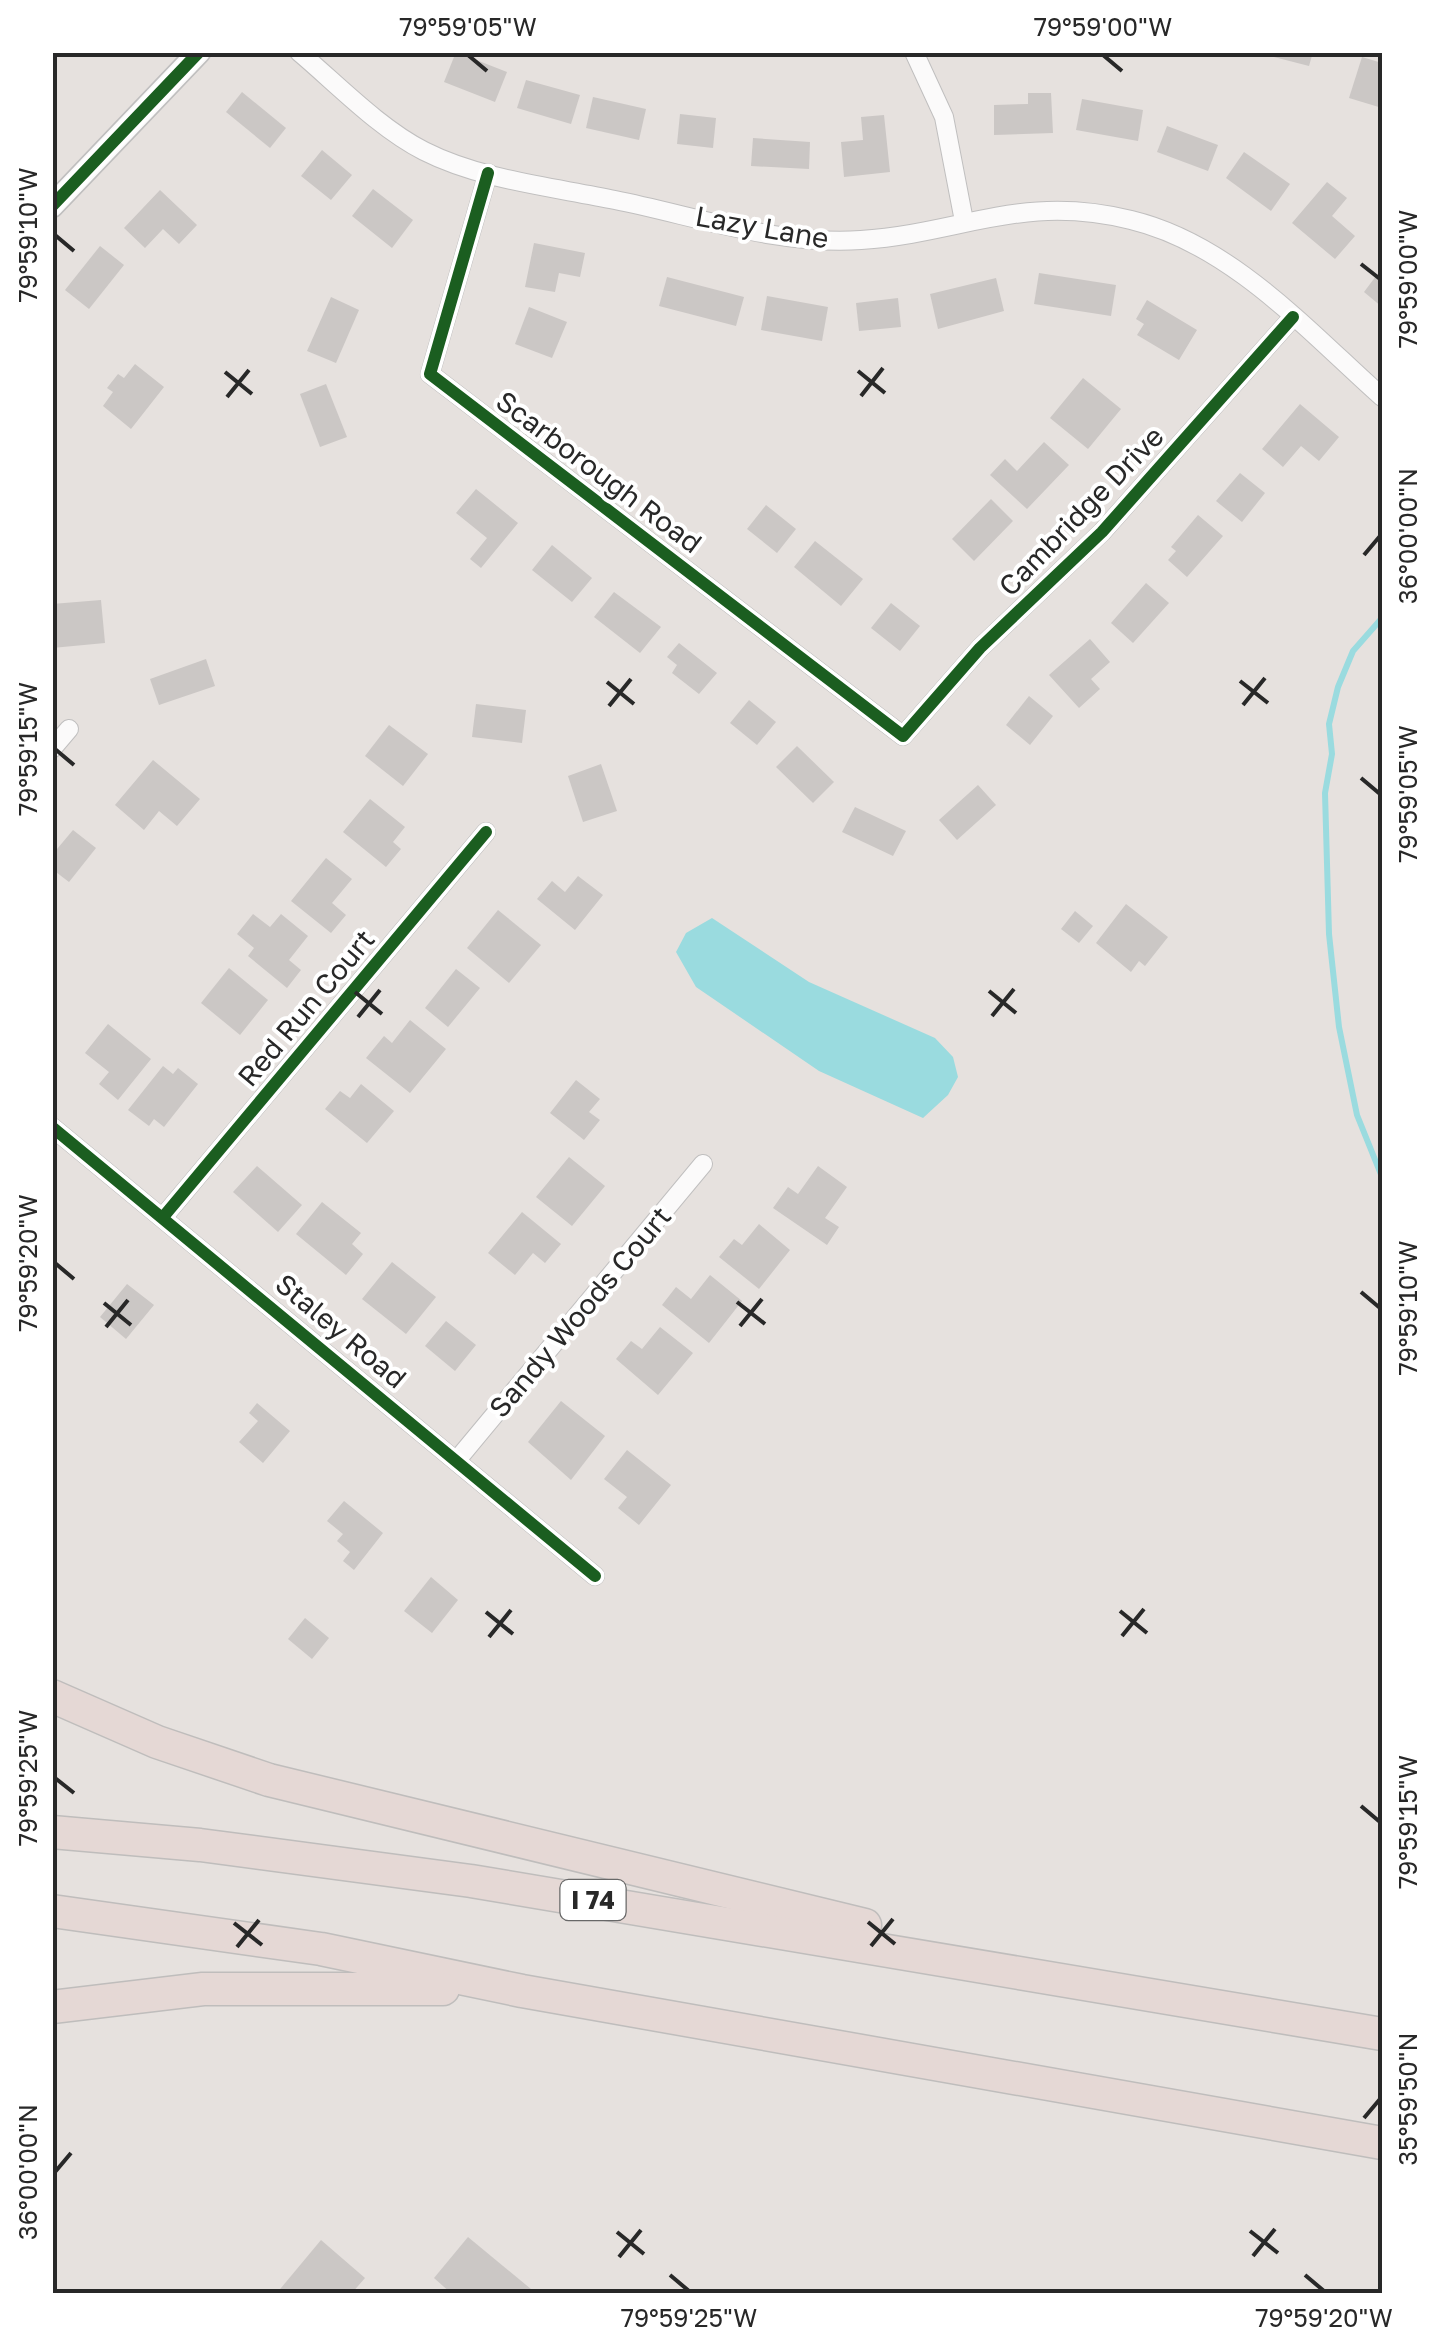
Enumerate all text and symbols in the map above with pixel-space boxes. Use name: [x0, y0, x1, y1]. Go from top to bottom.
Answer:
text: 79°59'05"W: [399, 11, 537, 42]
text: 79°59'00"W: [1034, 11, 1172, 42]
text: 79°59'10"W: [12, 167, 43, 303]
street label: Lazy Lane: [693, 199, 831, 254]
text: 79°59'00"W: [1392, 210, 1423, 348]
street label: Scarborough Road: [490, 384, 708, 560]
street label: Cambridge Drive: [992, 419, 1170, 602]
text: 36°00'00"N: [1392, 468, 1423, 604]
text: 79°59'15"W: [12, 682, 43, 816]
text: 79°59'05"W: [1392, 725, 1423, 863]
street label: Red Run Court: [231, 923, 381, 1093]
text: 79°59'20"W: [12, 1194, 43, 1332]
street label: Sandy Woods Court: [482, 1200, 677, 1424]
text: 79°59'10"W: [1392, 1240, 1423, 1376]
street label: Staley Road: [269, 1267, 413, 1395]
text: 79°59'25"W: [12, 1710, 43, 1846]
text: 79°59'15"W: [1392, 1755, 1423, 1889]
road number: I 74: [560, 1880, 626, 1920]
text: 35°59'50"N: [1392, 2033, 1423, 2165]
text: 36°00'00"N: [12, 2104, 43, 2240]
text: 79°59'25"W: [621, 2302, 757, 2333]
text: 79°59'20"W: [1255, 2302, 1393, 2333]

